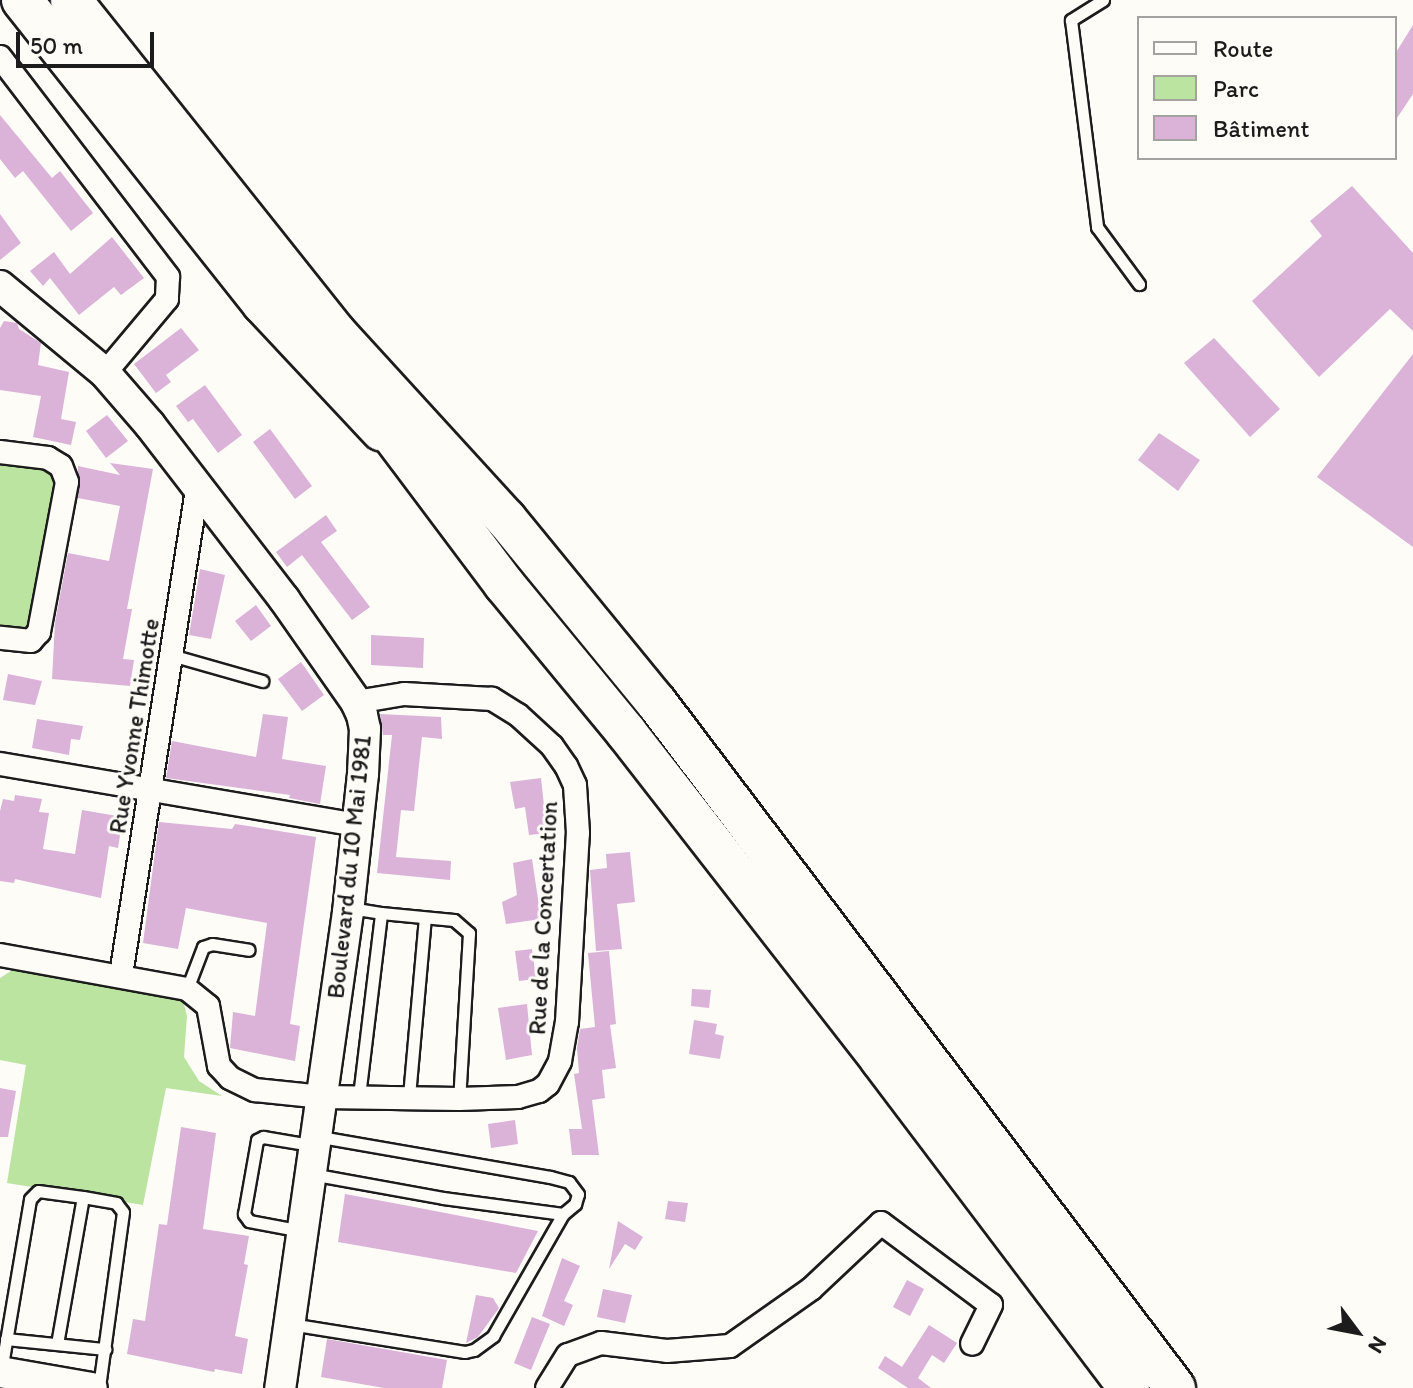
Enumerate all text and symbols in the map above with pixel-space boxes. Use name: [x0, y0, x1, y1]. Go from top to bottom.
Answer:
scale bar: [20, 16, 158, 66]
legend: [1137, 16, 1397, 160]
text: 50 m: [30, 31, 83, 60]
text: Route: [1213, 34, 1273, 63]
text: Parc: [1213, 74, 1259, 103]
text: Bâtiment: [1213, 114, 1309, 143]
street label: Rue Yvonne Thimotte: [103, 616, 165, 836]
street label: Boulevard du 10 Mai 1981: [321, 734, 377, 1000]
street label: Rue de la Concertation: [522, 800, 564, 1036]
north arrow: [1317, 1292, 1397, 1372]
text: N: [1362, 1332, 1393, 1358]

